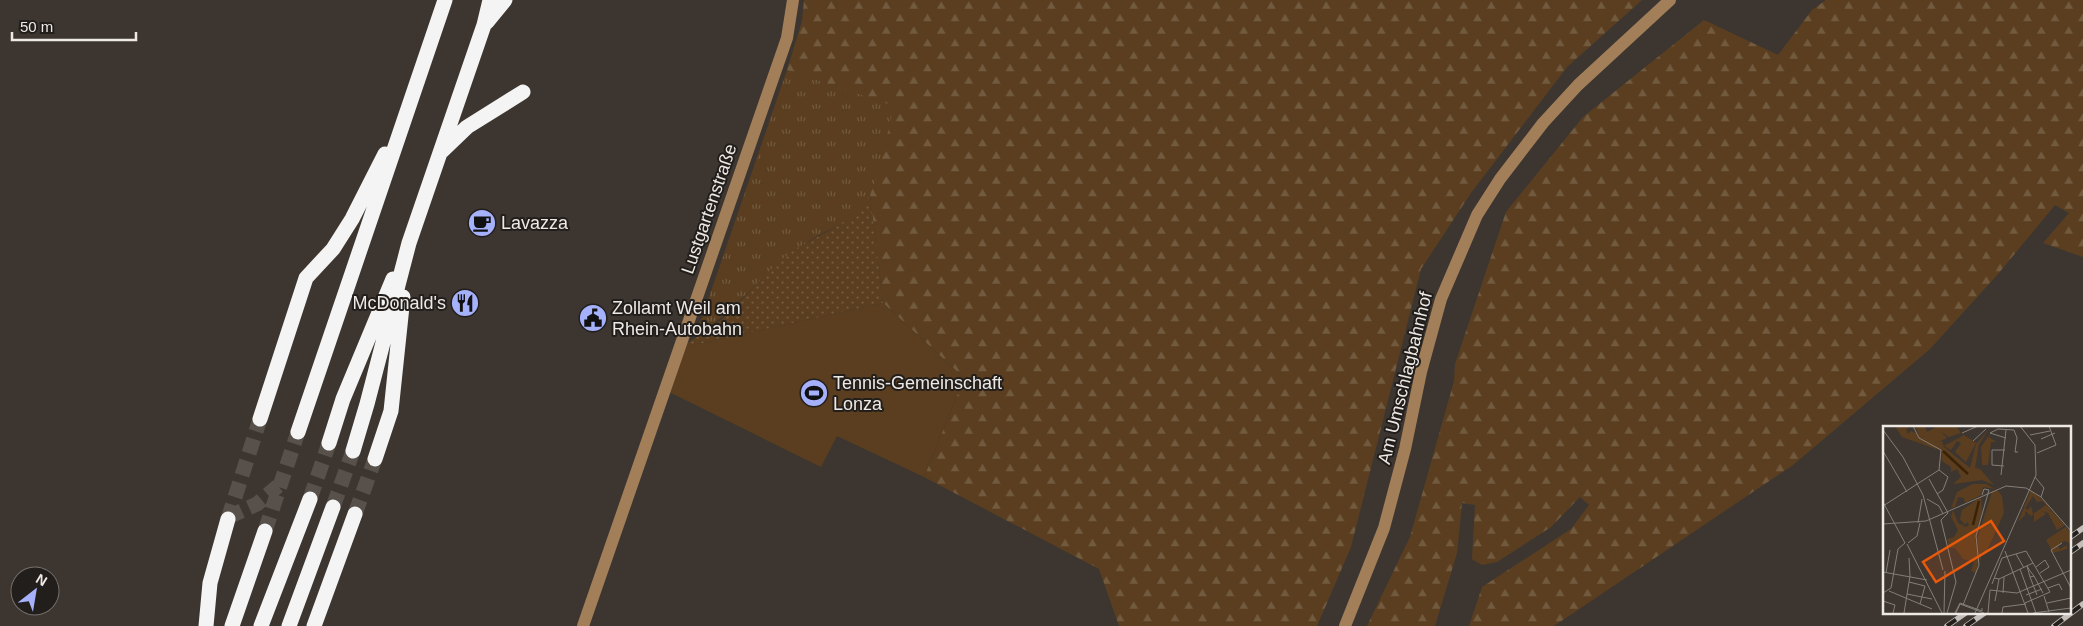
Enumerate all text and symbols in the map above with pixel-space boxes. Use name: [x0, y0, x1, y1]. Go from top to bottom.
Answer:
scale bar: [12, 10, 136, 42]
text: 50 m: [20, 18, 53, 35]
street label: Lustgartenstraße: [677, 141, 741, 277]
cafe icon: Lavazza: [467, 208, 497, 238]
place label: Lavazza: [501, 213, 569, 233]
restaurant icon: McDonald's: [450, 288, 480, 318]
street label: Am Umschlagbahnhof: [1374, 289, 1436, 466]
place label: McDonald's: [353, 293, 446, 313]
place label: Zollamt Weil am Rhein-Autobahn: [612, 298, 742, 339]
public building icon: Zollamt Weil am Rhein-Autobahn: [578, 303, 608, 333]
place label: Tennis-Gemeinschaft Lonza: [833, 373, 1002, 414]
sports icon: Tennis-Gemeinschaft Lonza: [799, 378, 829, 408]
inset map: [1883, 426, 2070, 614]
north arrow: [10, 566, 60, 616]
text: N: [33, 570, 50, 589]

